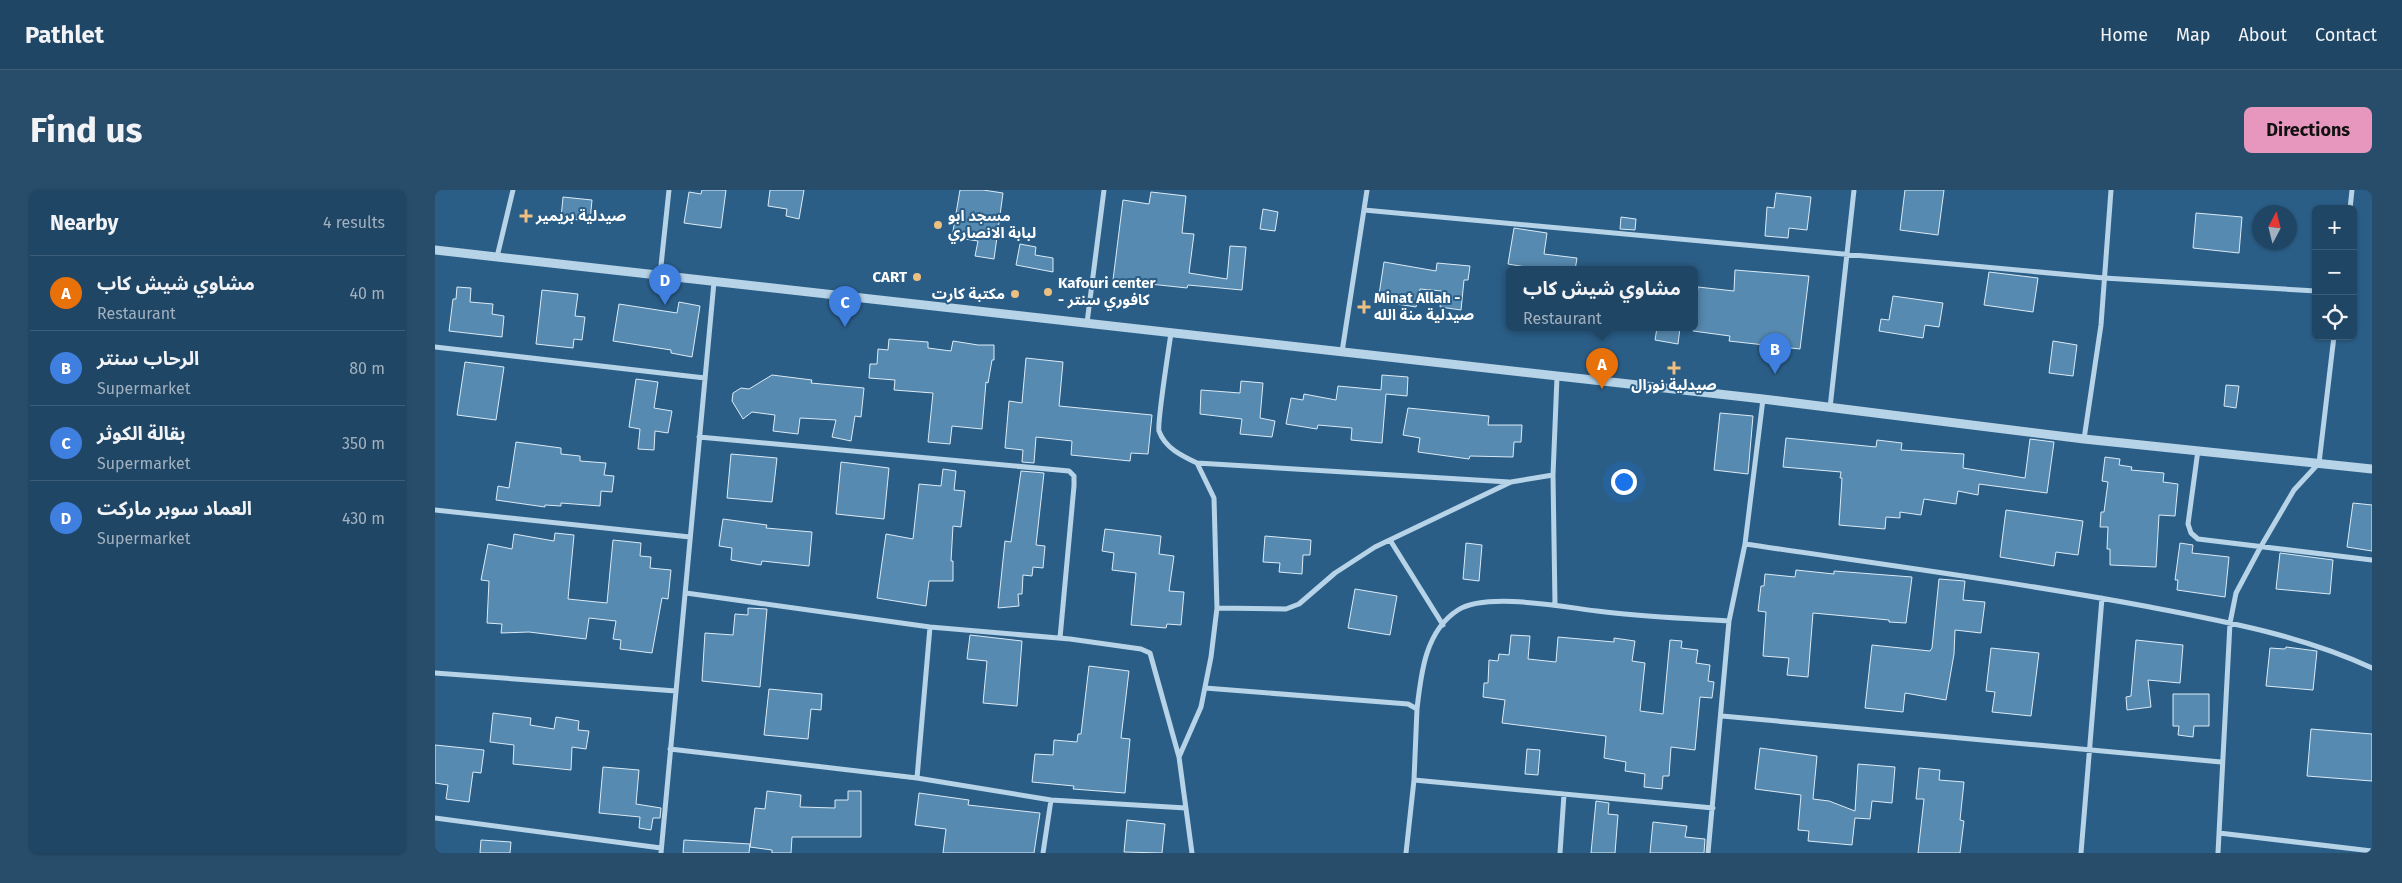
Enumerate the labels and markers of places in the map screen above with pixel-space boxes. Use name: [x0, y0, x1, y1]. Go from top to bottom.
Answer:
place label: صيدلية بريمير: [535, 207, 627, 225]
place label: مسجد ابو لبابة الانصاري: [948, 207, 1036, 244]
marker: صيدلية بريمير: [520, 210, 532, 222]
marker: مسجد ابو لبابة الانصاري: [932, 219, 944, 231]
pin: D: [649, 264, 681, 305]
place label: CART: [872, 268, 908, 286]
marker: CART: [911, 271, 923, 283]
place label: Kafouri center - كافوري سنتر: [1058, 274, 1157, 311]
place label: مكتبة كارت: [932, 285, 1005, 303]
pin: C: [829, 286, 861, 327]
marker: Kafouri center - كافوري سنتر: [1042, 286, 1054, 298]
marker: مكتبة كارت: [1009, 288, 1021, 300]
place label: Minat Allah - صيدلية منة الله: [1374, 289, 1475, 324]
marker: Minat Allah - صيدلية منة الله: [1358, 301, 1370, 313]
pin: B: [1759, 333, 1791, 374]
pin: A: [1586, 348, 1618, 389]
marker: صيدلية نورال: [1668, 362, 1680, 374]
place label: صيدلية نورال: [1631, 376, 1717, 394]

